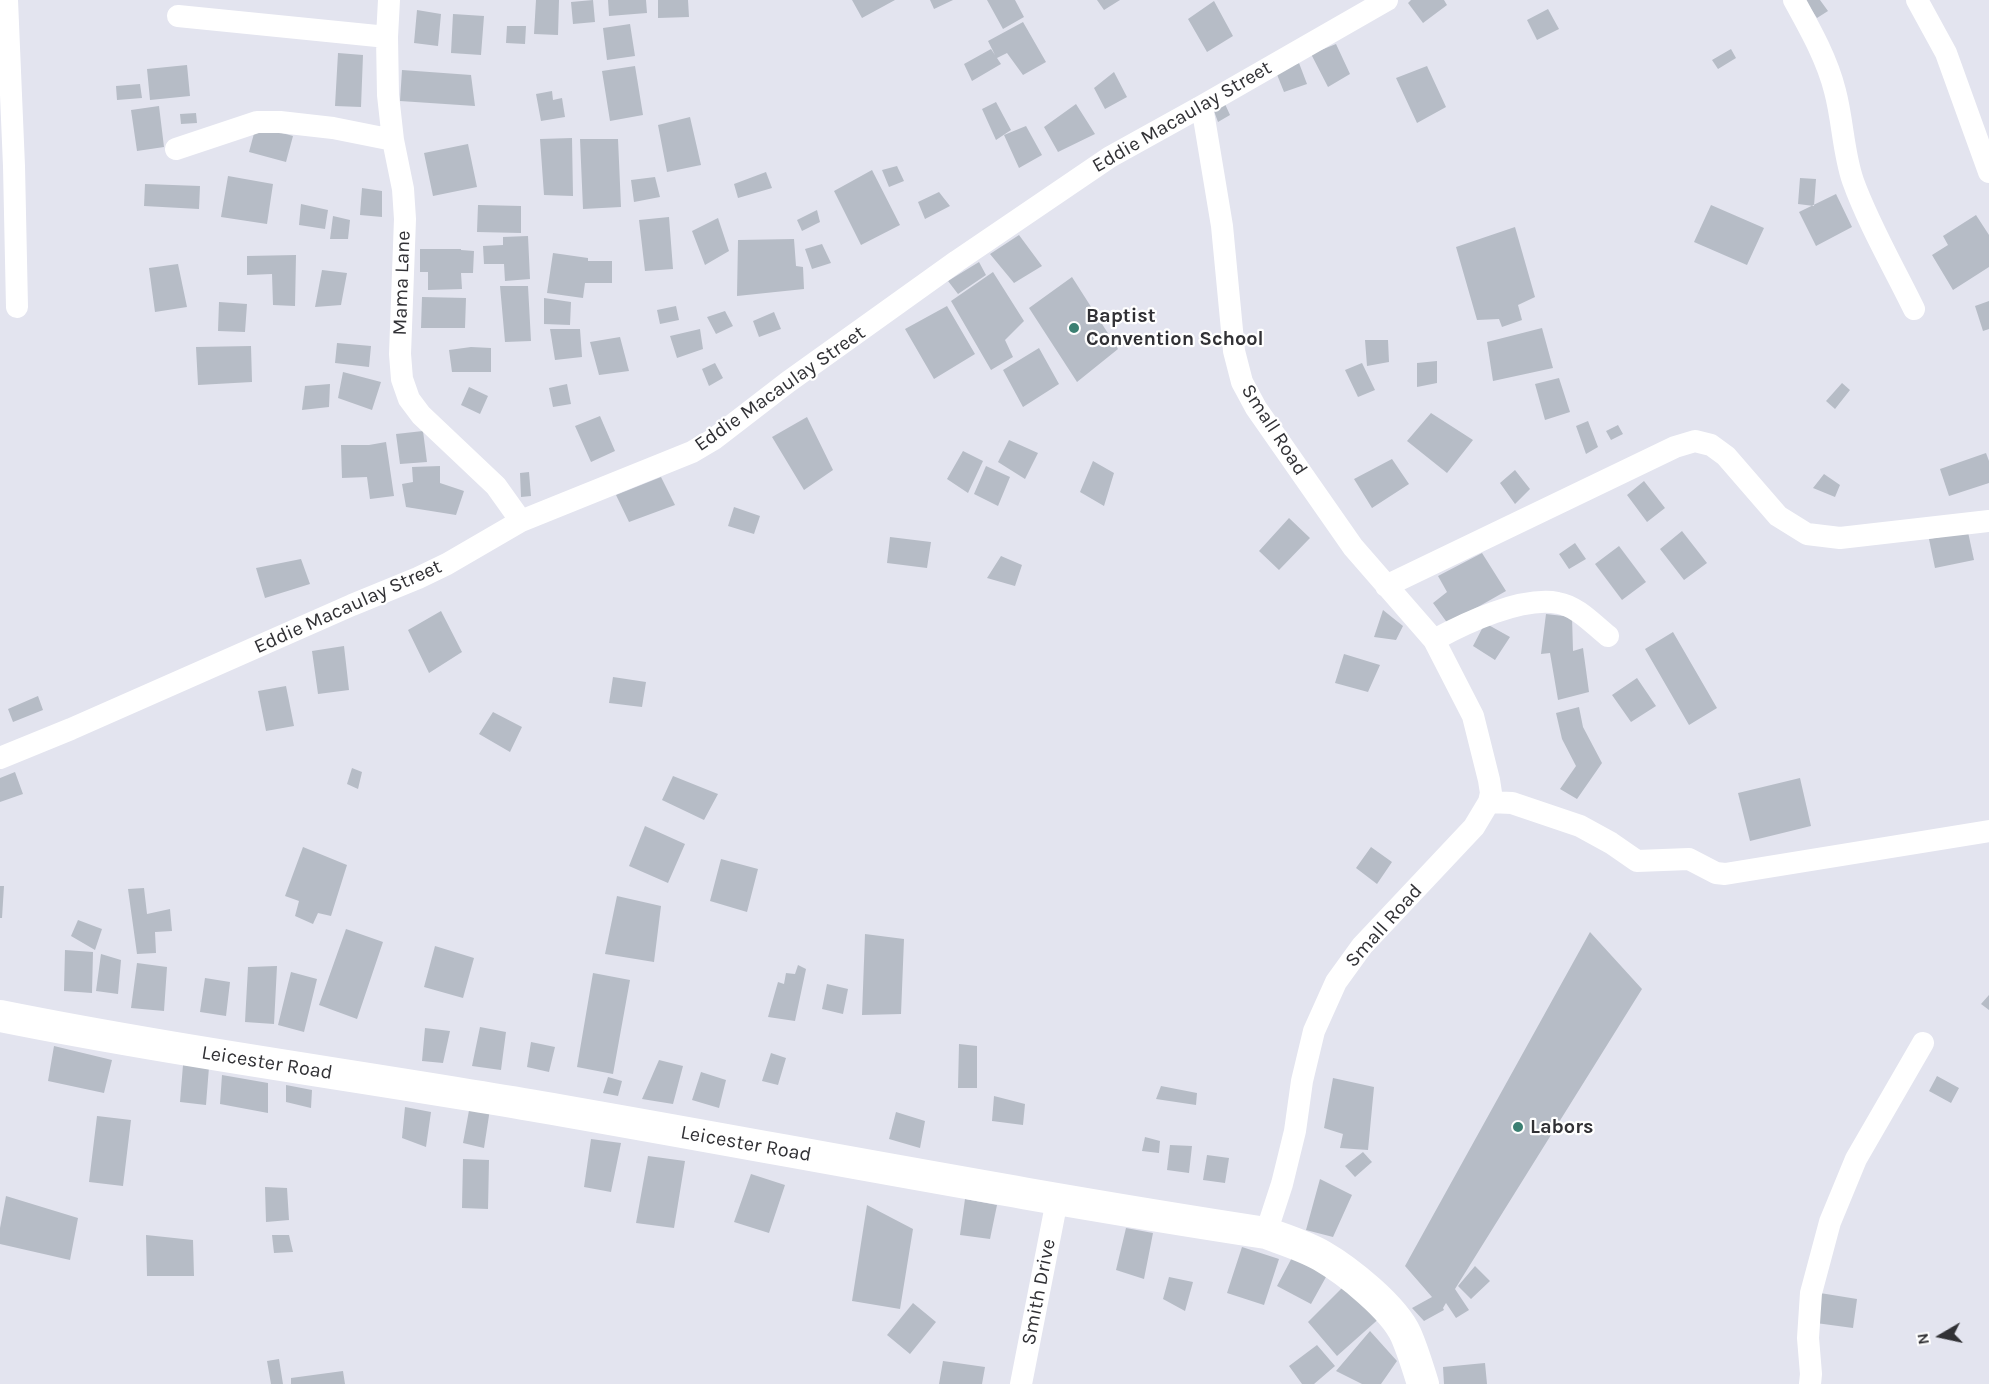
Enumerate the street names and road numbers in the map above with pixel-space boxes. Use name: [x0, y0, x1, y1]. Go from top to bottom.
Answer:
street label: Eddie Macaulay Street: [1088, 56, 1276, 178]
street label: Mama Lane: [388, 230, 416, 336]
street label: Eddie Macaulay Street: [690, 321, 870, 457]
street label: Small Road: [1236, 380, 1312, 480]
street label: Eddie Macaulay Street: [250, 555, 446, 659]
street label: Small Road: [1340, 879, 1428, 973]
street label: Leicester Road: [200, 1041, 334, 1085]
street label: Leicester Road: [679, 1121, 813, 1167]
street label: Smith Drive: [1017, 1237, 1061, 1347]

